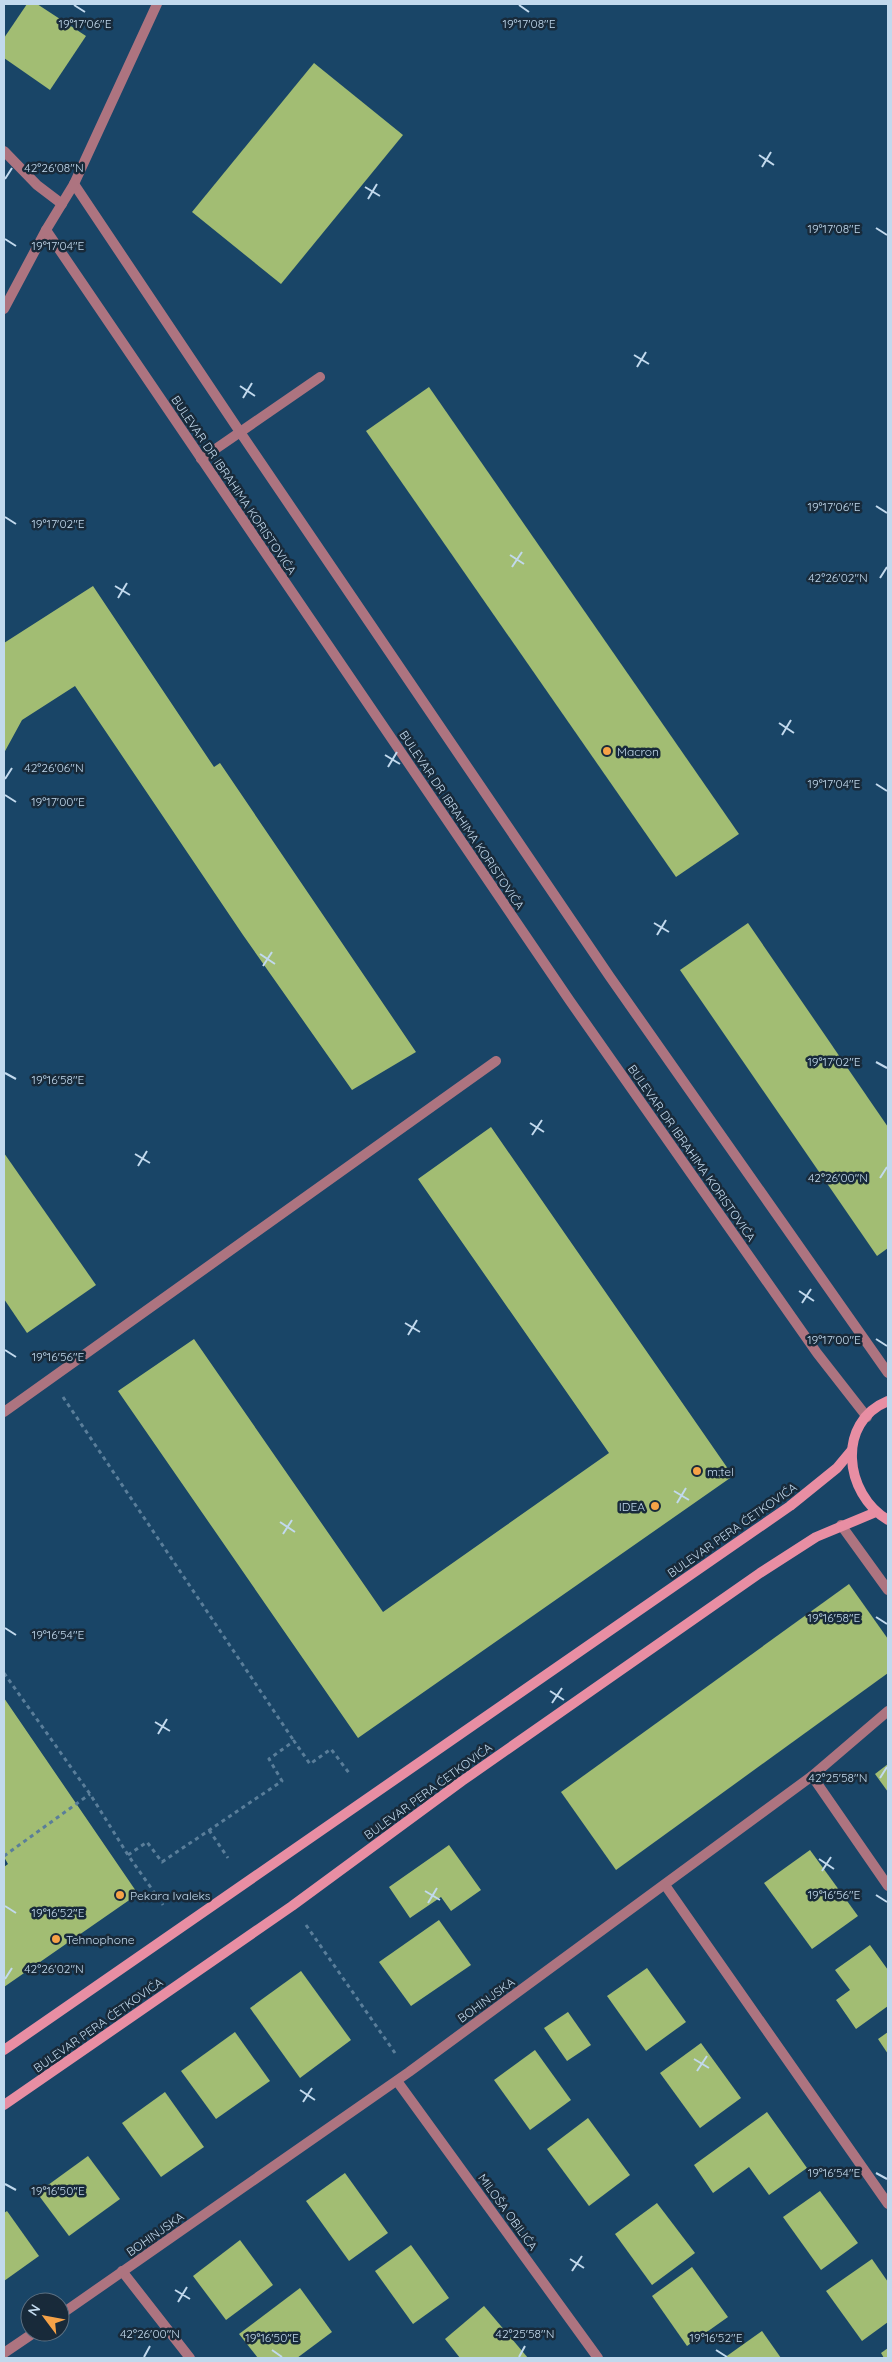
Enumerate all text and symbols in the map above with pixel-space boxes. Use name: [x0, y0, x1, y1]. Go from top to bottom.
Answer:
text: 19°17'06"E: [58, 16, 112, 31]
text: 19°17'08"E: [502, 16, 556, 31]
text: 42°26'08"N: [24, 160, 84, 175]
text: 19°17'08"E: [807, 221, 861, 236]
text: 19°17'04"E: [32, 238, 85, 253]
street label: BULEVAR DR IBRAHIMA KORISTOVIĆA: [168, 393, 300, 578]
text: 19°17'06"E: [807, 499, 861, 514]
text: 19°17'02"E: [31, 516, 85, 531]
text: 42°26'02"N: [808, 570, 868, 585]
street label: BULEVAR DR IBRAHIMA KORISTOVIĆA: [396, 728, 528, 913]
place label: Macron: [617, 744, 659, 759]
marker: Macron: [601, 745, 613, 757]
text: 42°26'06"N: [24, 760, 84, 775]
text: 19°17'04"E: [808, 776, 861, 791]
text: 19°17'00"E: [31, 794, 85, 809]
text: 19°17'02"E: [807, 1054, 861, 1069]
street label: BULEVAR DR IBRAHIMA KORISTOVIĆA: [625, 1062, 759, 1245]
text: 19°16'58"E: [32, 1072, 85, 1087]
text: 42°26'00"N: [808, 1170, 868, 1185]
text: 19°17'00"E: [807, 1332, 861, 1347]
text: 19°16'56"E: [32, 1349, 85, 1364]
place label: m:tel: [707, 1464, 734, 1479]
marker: m:tel: [691, 1465, 703, 1477]
street label: BULEVAR PERA ĆETKOVIĆA: [664, 1479, 800, 1580]
place label: IDEA: [619, 1499, 645, 1514]
marker: IDEA: [649, 1500, 661, 1512]
text: 19°16'58"E: [808, 1610, 861, 1625]
text: 19°16'54"E: [32, 1627, 84, 1642]
street label: BULEVAR PERA ĆETKOVIĆA: [361, 1739, 495, 1842]
text: 42°25'58"N: [809, 1770, 867, 1785]
text: 19°16'56"E: [808, 1887, 861, 1902]
place label: Pekara Ivaleks: [130, 1888, 211, 1903]
marker: Pekara Ivaleks: [114, 1889, 126, 1901]
text: 19°16'52"E: [32, 1905, 85, 1920]
place label: Tehnophone: [66, 1932, 135, 1947]
marker: Tehnophone: [50, 1933, 62, 1945]
text: 42°26'02"N: [24, 1961, 84, 1976]
street label: BULEVAR PERA ĆETKOVIĆA: [30, 1974, 166, 2075]
street label: BOHINJSKA: [455, 1974, 518, 2026]
text: 19°16'54"E: [808, 2165, 860, 2180]
street label: MILOŠA OBILIĆA: [475, 2171, 541, 2253]
text: 19°16'50"E: [31, 2183, 85, 2198]
street label: BOHINJSKA: [123, 2209, 187, 2259]
north arrow: [20, 2292, 70, 2342]
text: N: [24, 2301, 44, 2319]
text: 42°26'00"N: [120, 2326, 180, 2341]
text: 42°25'58"N: [496, 2326, 554, 2341]
text: 19°16'50"E: [245, 2330, 299, 2345]
text: 19°16'52"E: [690, 2330, 743, 2345]

